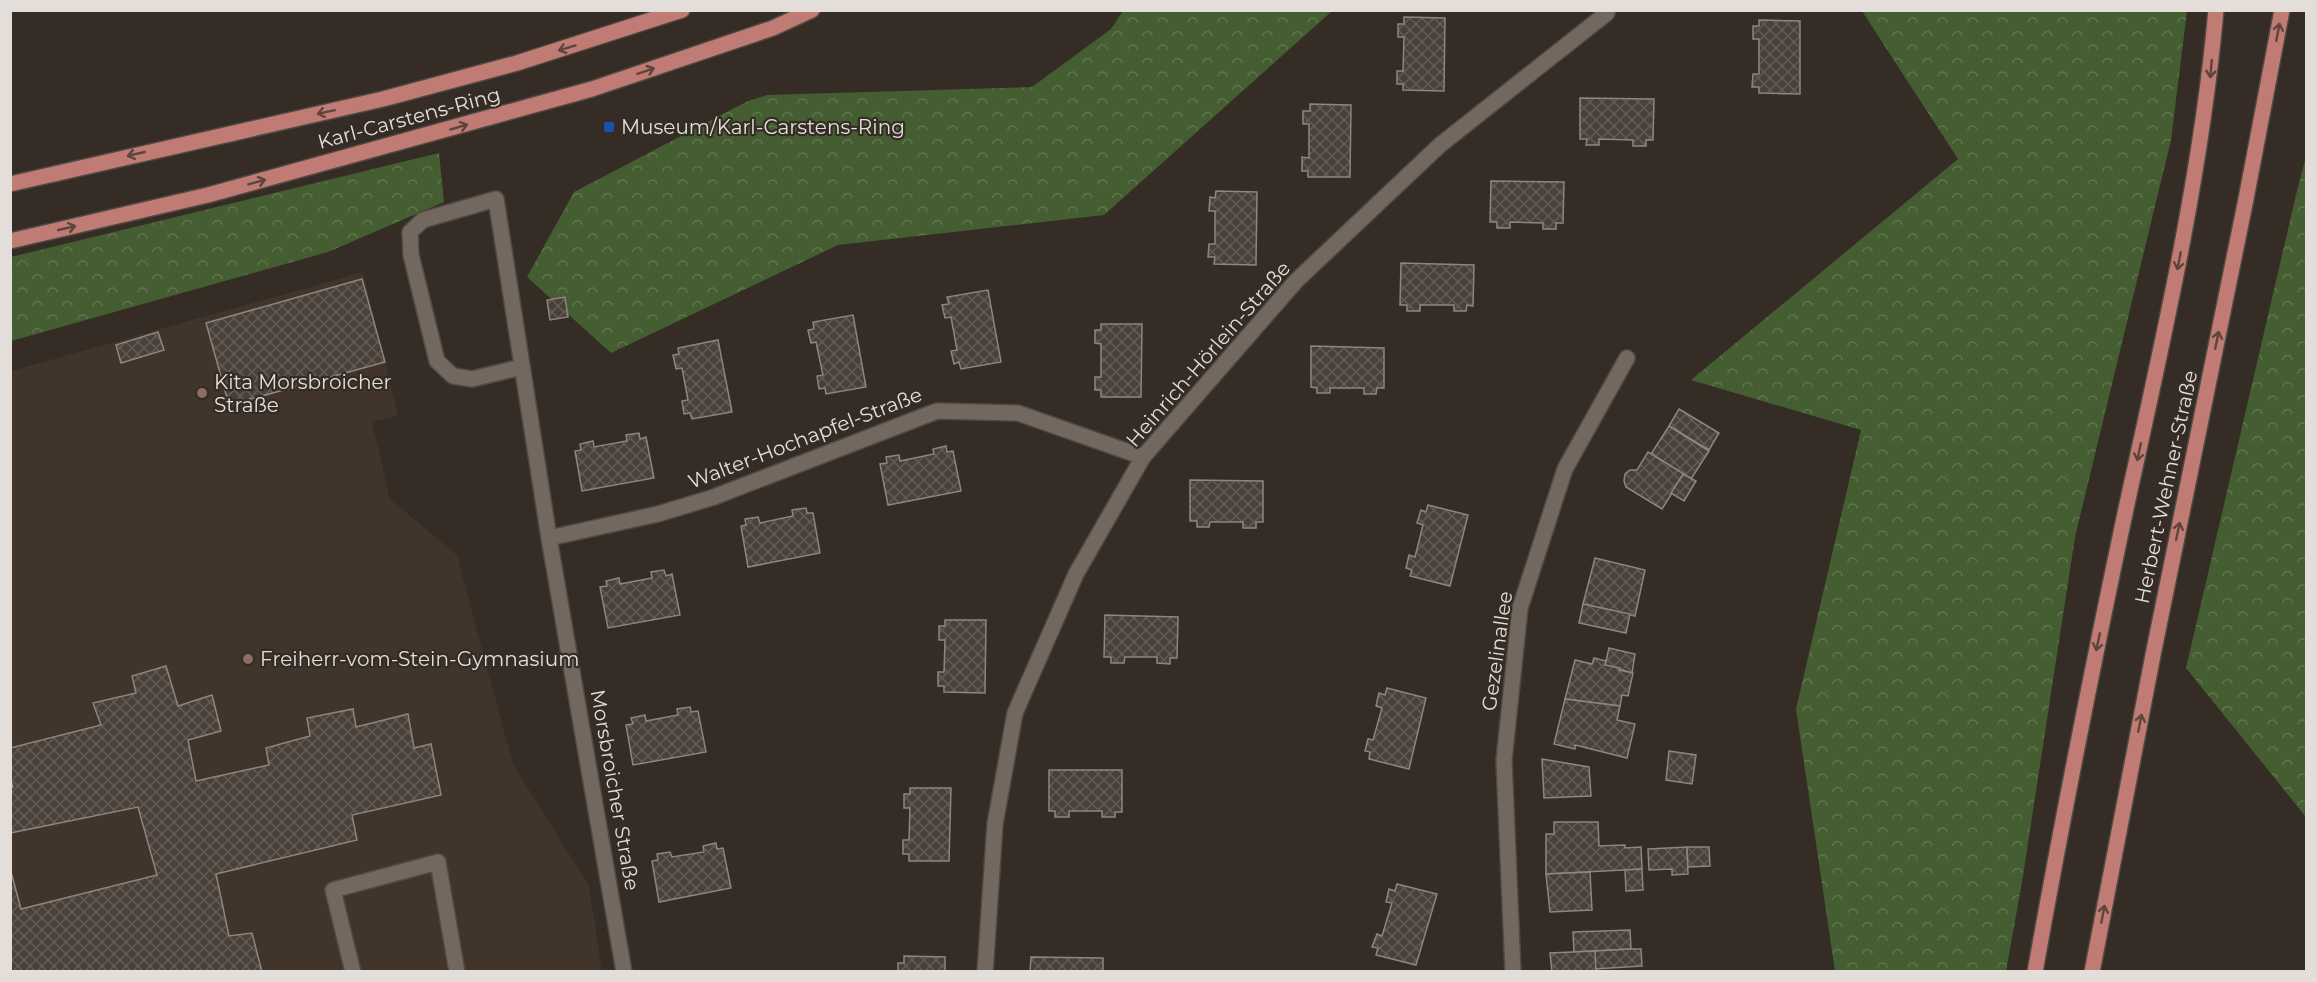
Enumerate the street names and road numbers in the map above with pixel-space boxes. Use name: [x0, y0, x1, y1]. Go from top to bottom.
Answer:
street label: Karl-Carstens-Ring: [315, 82, 503, 154]
street label: Heinrich-Hörlein-Straße: [1121, 256, 1295, 452]
street label: Herbert-Wehner-Straße: [2130, 368, 2202, 606]
street label: Walter-Hochapfel-Straße: [685, 382, 925, 494]
street label: Gezelinallee: [1477, 590, 1517, 712]
street label: Morsbroicher Straße: [586, 688, 644, 892]

